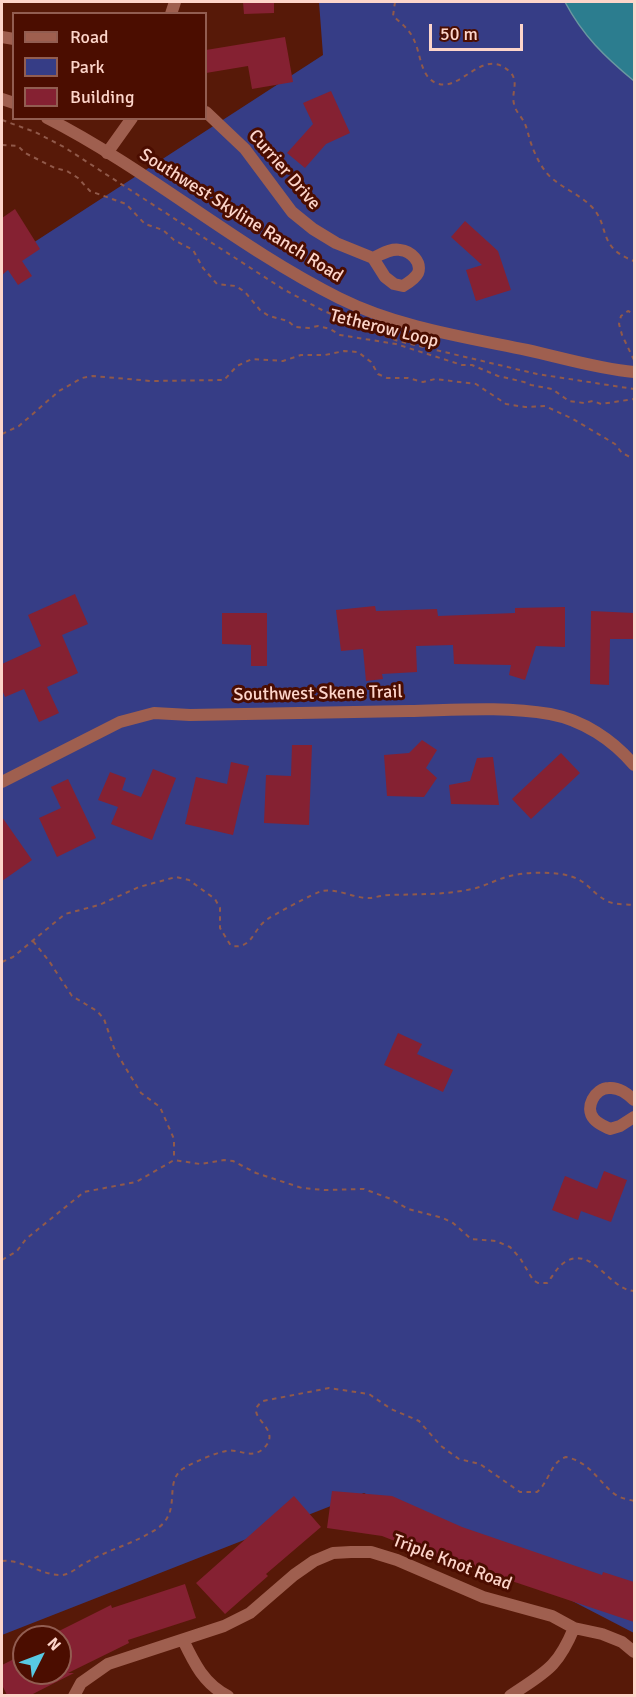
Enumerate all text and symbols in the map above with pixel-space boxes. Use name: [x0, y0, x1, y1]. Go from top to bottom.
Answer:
legend: [12, 12, 207, 120]
scale bar: [432, 12, 526, 50]
text: 50 m: [440, 23, 478, 45]
text: Road: [70, 26, 109, 48]
text: Park: [70, 56, 105, 78]
text: Building: [70, 86, 134, 108]
street label: Currier Drive: [243, 126, 325, 214]
street label: Southwest Skyline Ranch Road: [135, 144, 347, 288]
street label: Tetherow Loop: [327, 305, 441, 353]
street label: Southwest Skene Trail: [233, 682, 403, 706]
street label: Triple Knot Road: [389, 1530, 515, 1596]
north arrow: [12, 1625, 72, 1685]
text: N: [43, 1633, 65, 1655]

